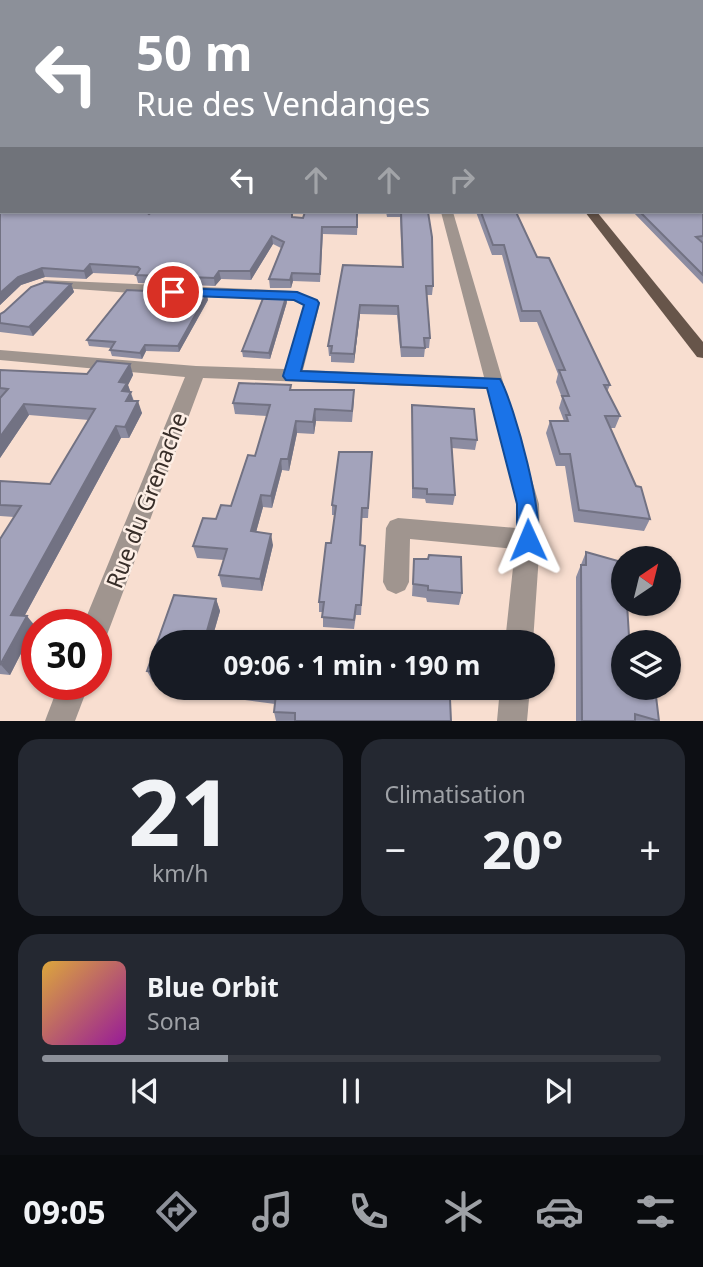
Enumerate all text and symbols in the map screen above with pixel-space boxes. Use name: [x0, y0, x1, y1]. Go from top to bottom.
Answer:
text: 50 m: [136, 19, 253, 85]
icon: left: [21, 28, 112, 119]
text: Rue des Vendanges: [136, 82, 430, 125]
icon: left: [224, 161, 262, 199]
icon: ahead: [297, 161, 335, 199]
icon: ahead: [370, 161, 408, 199]
icon: right: [443, 161, 481, 199]
pin: [143, 262, 203, 322]
icon: arrive: [154, 273, 192, 311]
street label: Rue du Grenache: [98, 407, 194, 593]
position arrow: [491, 503, 565, 577]
north arrow: [611, 546, 681, 616]
map controls: [611, 546, 681, 700]
speed limit sign: 30: [21, 609, 112, 700]
button: layers: [611, 630, 681, 700]
text: 09:06 · 1 min · 190 m: [224, 647, 480, 683]
text: 21: [128, 749, 232, 873]
text: Climatisation: [385, 778, 526, 810]
text: 20°: [482, 813, 564, 884]
text: −: [385, 823, 406, 875]
text: +: [639, 823, 661, 875]
text: km/h: [152, 857, 209, 889]
text: Blue Orbit: [147, 969, 279, 1005]
text: Sona: [147, 1005, 201, 1037]
icon: previous: [126, 1072, 164, 1110]
icon: pause: [332, 1072, 370, 1110]
icon: next: [539, 1072, 577, 1110]
icon: directions: [152, 1187, 201, 1236]
icon: music: [248, 1187, 297, 1236]
icon: phone: [344, 1187, 393, 1236]
icon: climate: [439, 1187, 488, 1236]
icon: car: [535, 1187, 584, 1236]
icon: filters: [631, 1187, 680, 1236]
text: 09:05: [23, 1190, 106, 1233]

